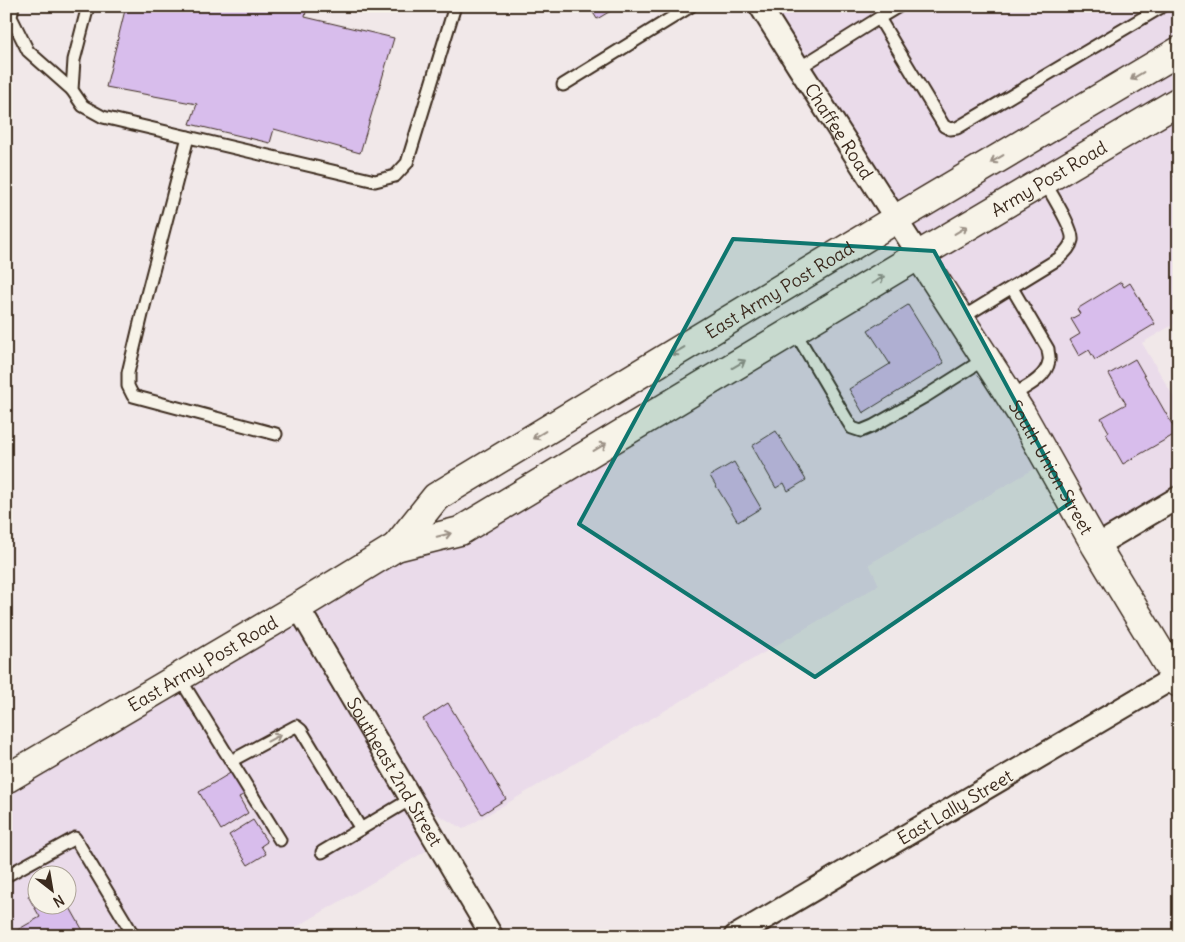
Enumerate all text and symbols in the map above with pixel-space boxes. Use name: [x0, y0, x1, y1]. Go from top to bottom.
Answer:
one-way arrow: [1130, 71, 1144, 81]
street label: Chaffee Road: [800, 78, 879, 184]
street label: Army Post Road: [987, 135, 1111, 221]
one-way arrow: [991, 155, 1005, 165]
one-way arrow: [953, 225, 967, 235]
street label: East Army Post Road: [701, 236, 858, 343]
one-way arrow: [871, 274, 885, 284]
one-way arrow: [672, 347, 686, 357]
one-way arrow: [731, 358, 745, 368]
street label: South Union Street: [1004, 395, 1099, 538]
one-way arrow: [532, 430, 546, 441]
one-way arrow: [592, 442, 606, 452]
one-way arrow: [435, 530, 451, 539]
street label: East Army Post Road: [123, 610, 282, 716]
street label: Southeast 2nd Street: [342, 693, 448, 850]
one-way arrow: [266, 733, 281, 742]
street label: East Lally Street: [893, 764, 1017, 849]
north arrow: [28, 864, 78, 914]
text: N: [50, 891, 67, 911]

